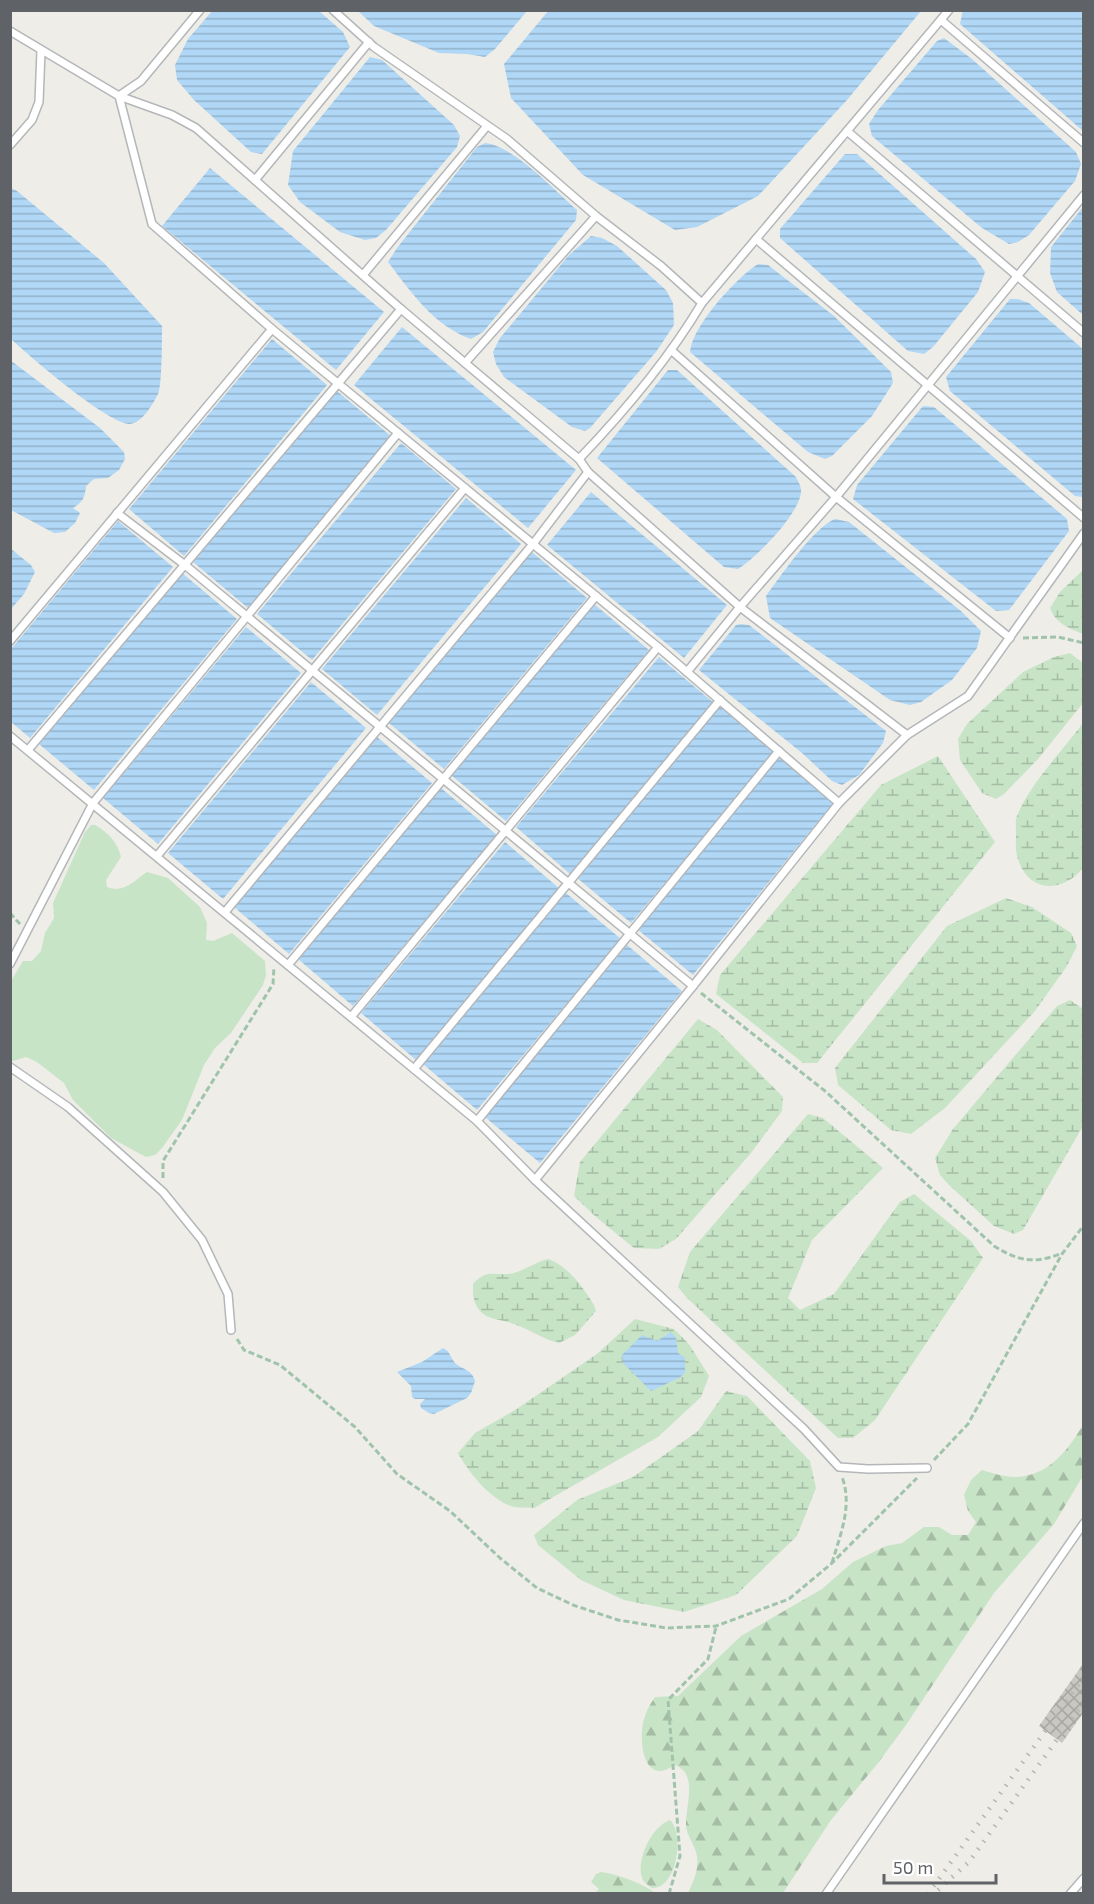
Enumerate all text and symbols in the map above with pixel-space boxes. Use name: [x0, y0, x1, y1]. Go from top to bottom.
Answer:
scale bar: [884, 1847, 996, 1885]
text: 50 m: [893, 1856, 933, 1878]

